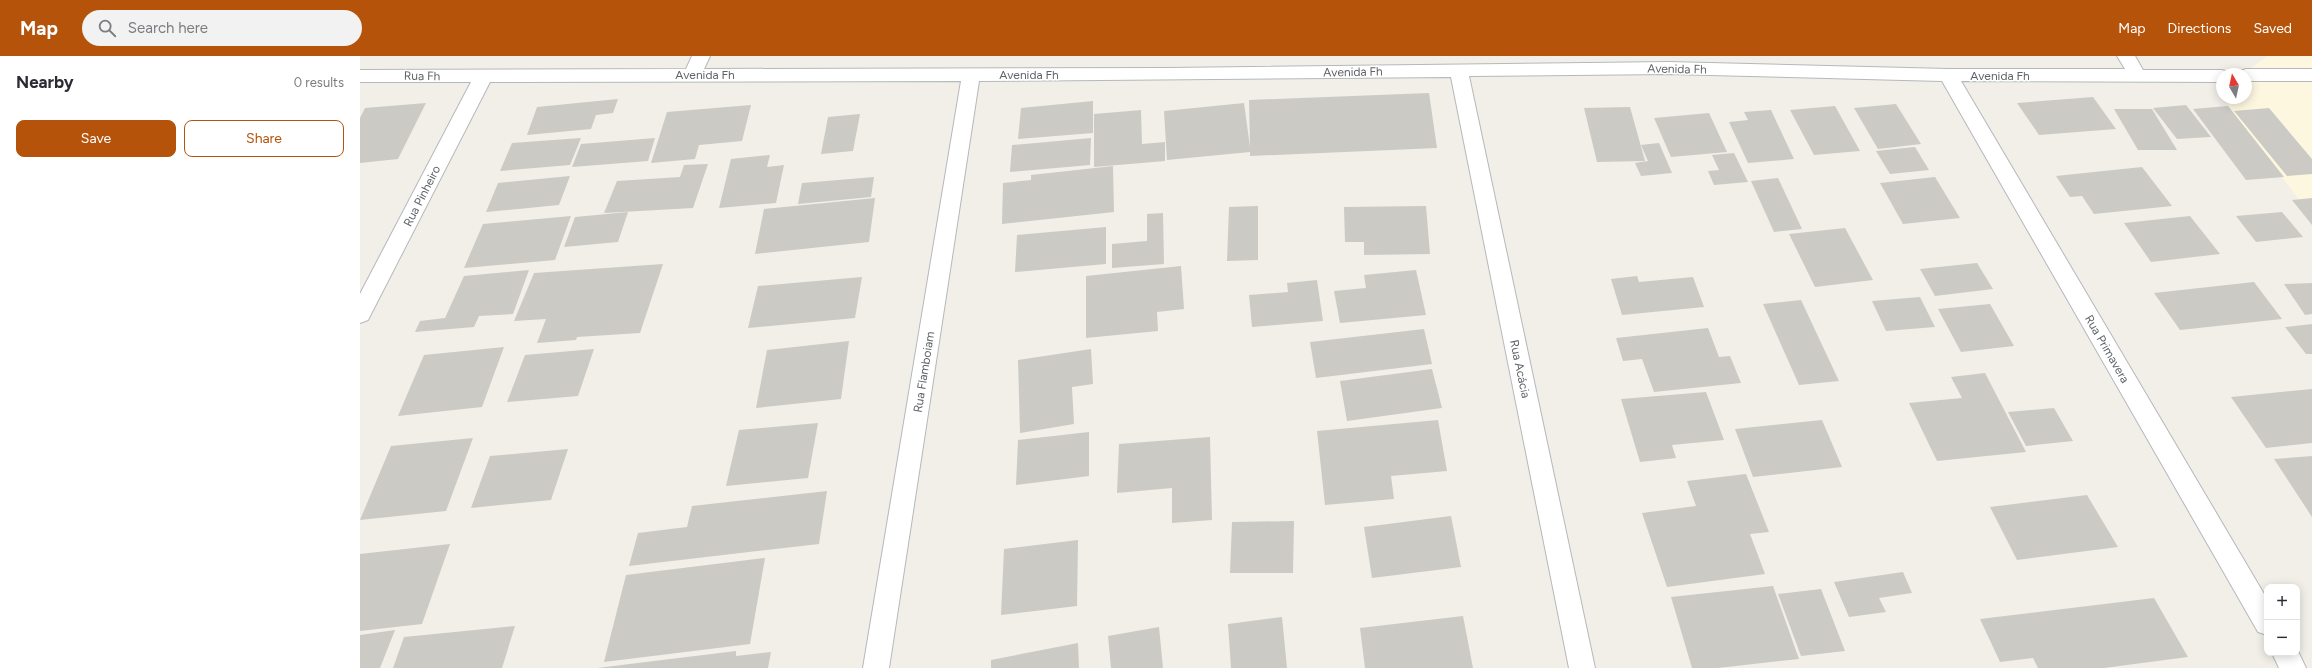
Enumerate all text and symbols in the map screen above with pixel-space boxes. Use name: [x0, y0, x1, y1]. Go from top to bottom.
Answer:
search box: [82, 10, 362, 46]
text: Map: [20, 17, 58, 40]
icon: search: [96, 17, 118, 39]
text: Search here: [128, 19, 208, 37]
text: Map: [2118, 20, 2146, 37]
text: Directions: [2168, 20, 2231, 37]
text: Saved: [2253, 20, 2292, 37]
street label: Avenida Fh: [1647, 61, 1707, 77]
street label: Avenida Fh: [1323, 64, 1383, 80]
street label: Avenida Fh: [675, 68, 735, 82]
street label: Avenida Fh: [999, 68, 1059, 82]
north arrow: [2216, 68, 2252, 104]
street label: Rua Fh: [404, 69, 441, 83]
street label: Avenida Fh: [1970, 69, 2030, 83]
text: Nearby: [16, 72, 74, 92]
text: 0 results: [294, 75, 344, 90]
button: Save: [16, 120, 176, 157]
button: Share: [184, 120, 344, 157]
street label: Rua Pinheiro: [401, 163, 443, 229]
street label: Rua Primavera: [2082, 313, 2132, 385]
street label: Rua Flamboiam: [911, 330, 937, 414]
street label: Rua Acácia: [1507, 339, 1533, 399]
map controls: [2264, 584, 2300, 656]
button: +: [2264, 584, 2300, 620]
button: −: [2264, 620, 2300, 656]

